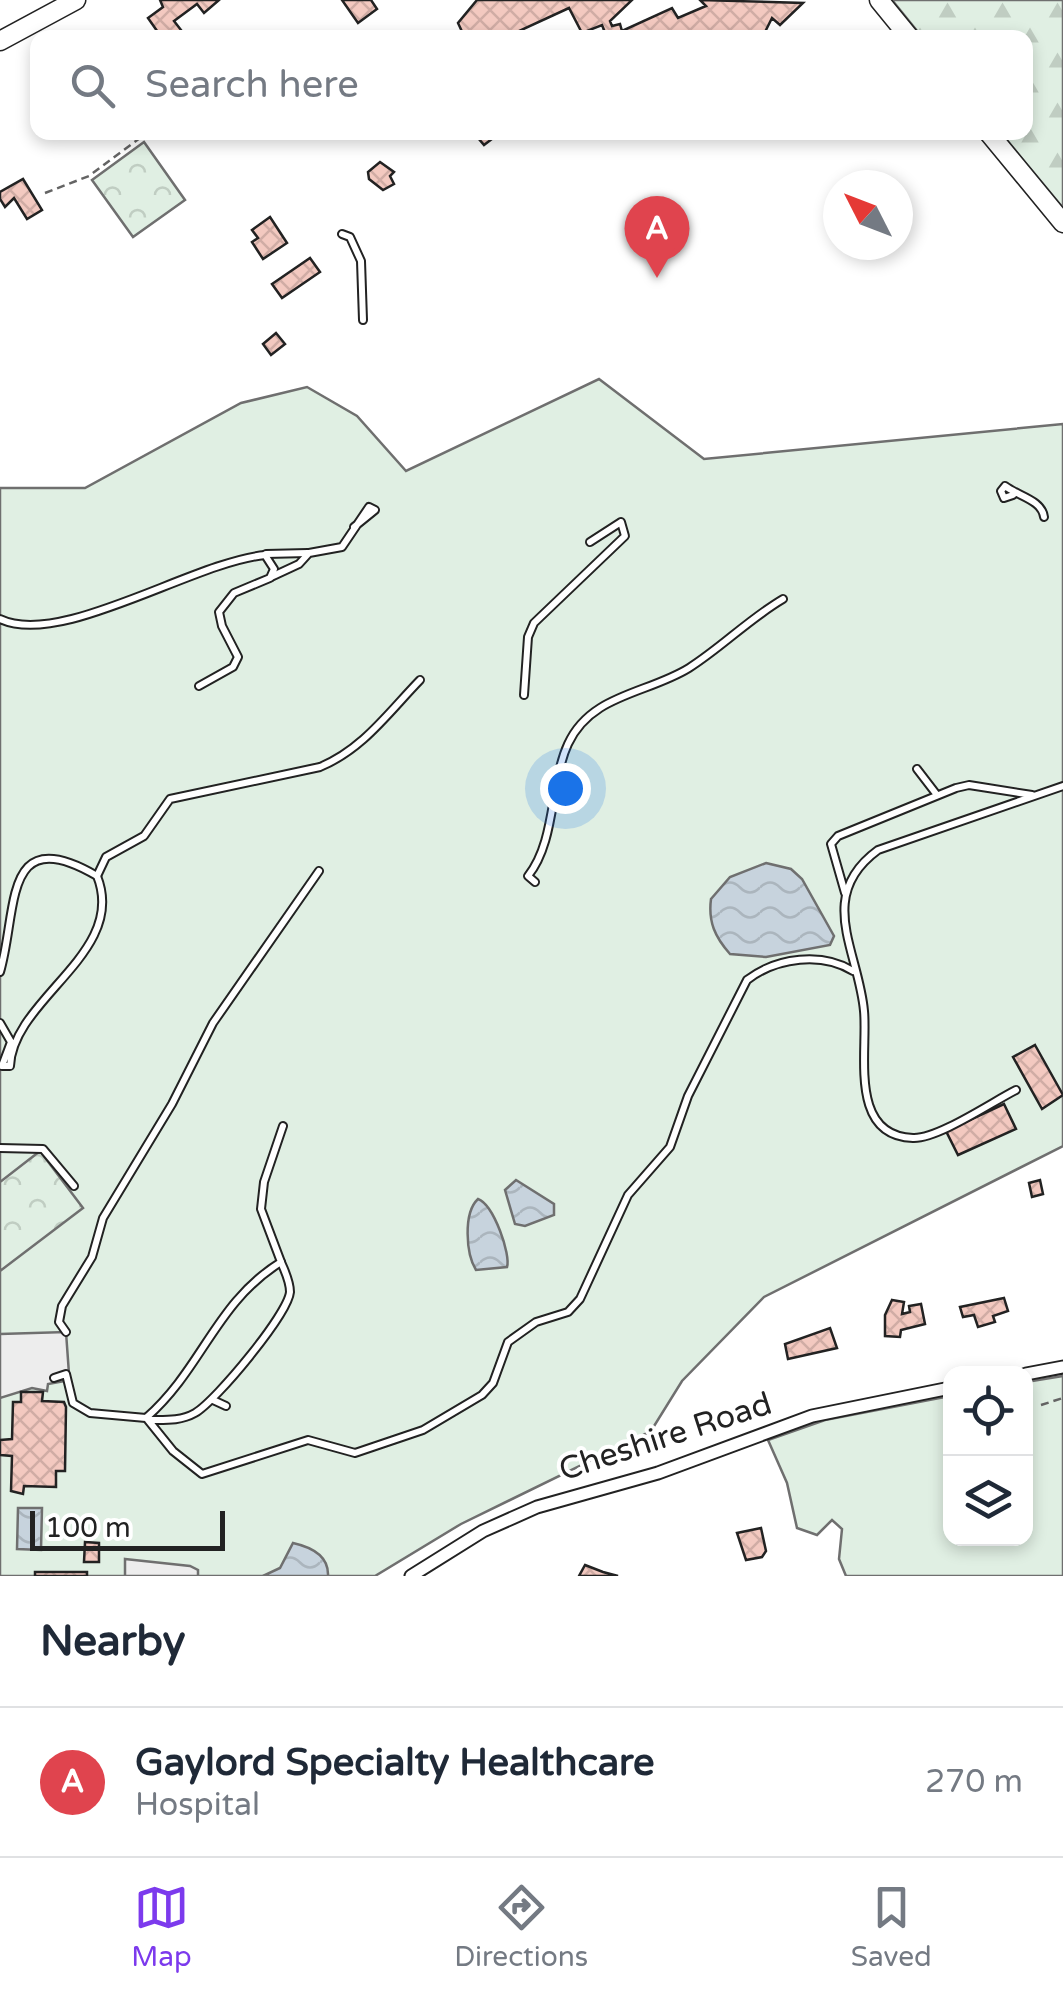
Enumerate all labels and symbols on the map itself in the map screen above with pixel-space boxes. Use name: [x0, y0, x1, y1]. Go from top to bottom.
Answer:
north arrow: [823, 170, 913, 260]
pin: A: [624, 196, 690, 278]
your location: [540, 763, 591, 814]
street label: Cheshire Road: [554, 1385, 776, 1489]
scale bar: [30, 1506, 225, 1550]

